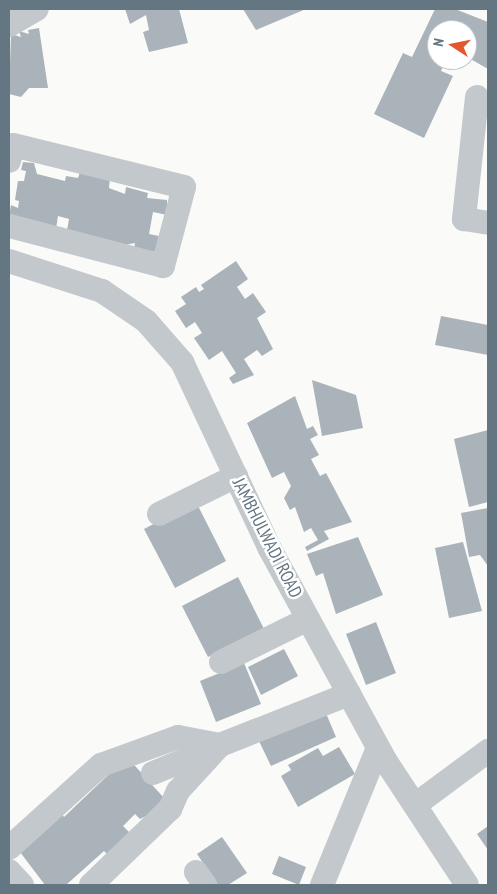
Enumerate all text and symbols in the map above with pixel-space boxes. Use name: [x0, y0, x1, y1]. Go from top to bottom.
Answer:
north arrow: [427, 20, 477, 70]
text: N: [429, 37, 448, 48]
street label: JAMBHULWADI ROAD: [228, 475, 306, 601]

